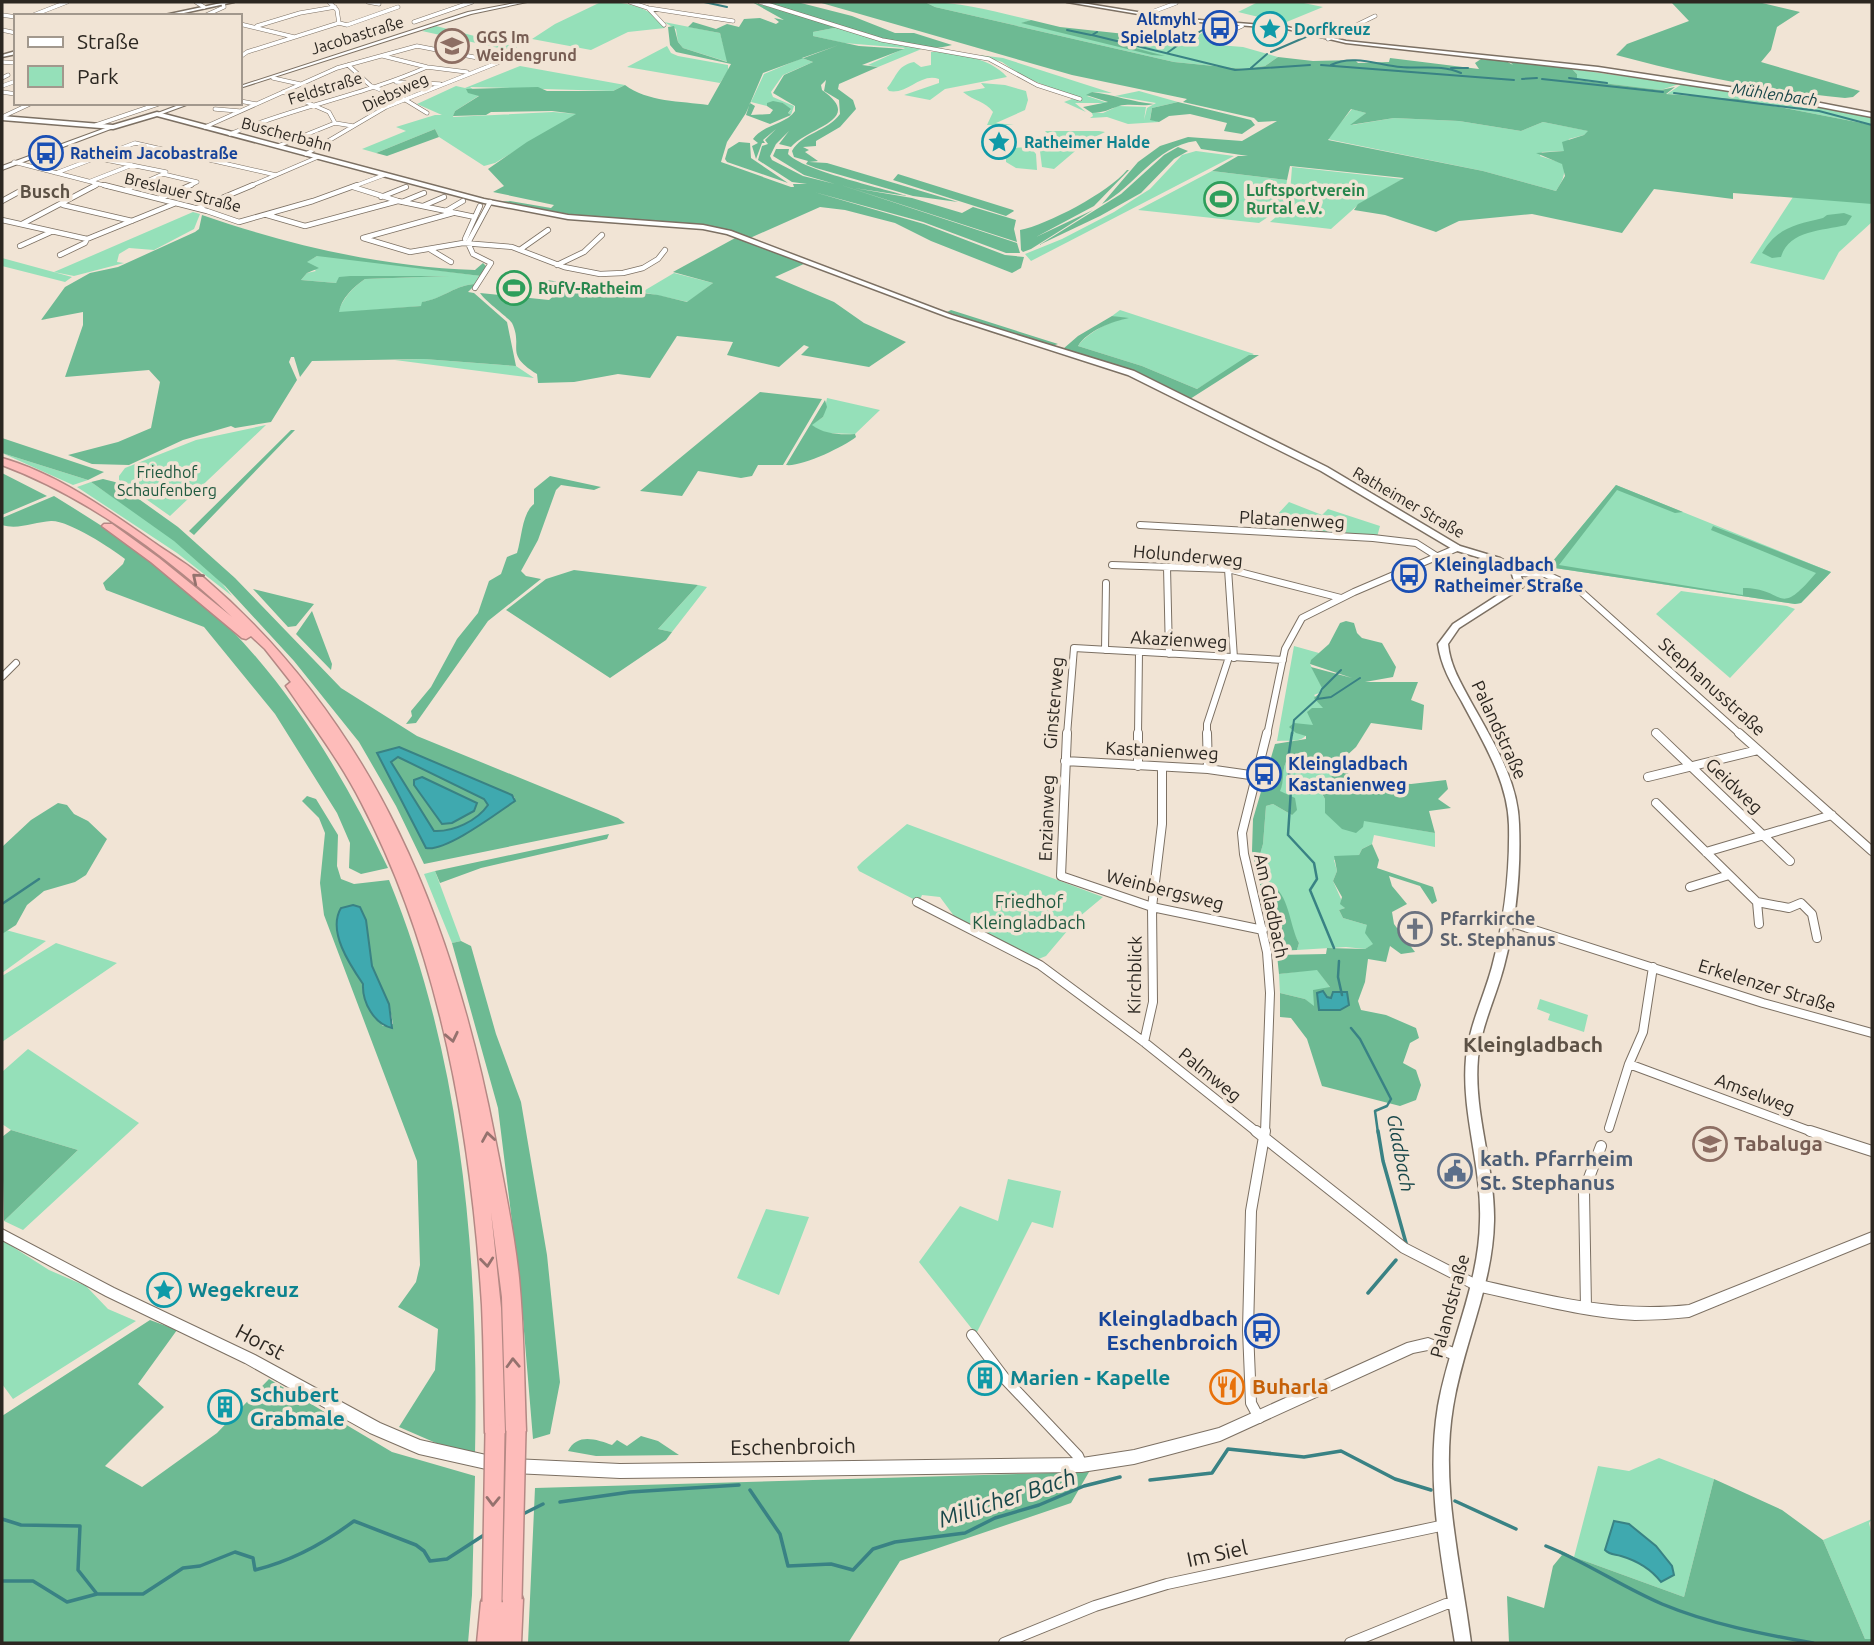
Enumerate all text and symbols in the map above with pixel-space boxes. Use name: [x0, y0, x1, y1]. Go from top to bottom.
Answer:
bus stop icon: Altmyhl Spielplatz: [1201, 9, 1239, 47]
place label: Altmyhl Spielplatz: [1121, 10, 1196, 46]
place icon: Dorfkreuz: [1251, 10, 1289, 48]
street label: Jacobastraße: [308, 12, 406, 58]
legend: [14, 14, 242, 105]
place label: Dorfkreuz: [1294, 20, 1370, 38]
school or university icon: GGS Im Weidengrund: [433, 27, 471, 65]
place label: GGS Im Weidengrund: [476, 28, 577, 64]
text: Straße: [77, 29, 139, 53]
text: Park: [77, 64, 119, 88]
street label: Feldstraße: [286, 68, 364, 108]
street label: Diebsweg: [359, 69, 431, 115]
water label: Mühlenbach: [1731, 79, 1819, 109]
street label: Buscherbahn: [239, 113, 335, 155]
place icon: Ratheimer Halde: [980, 123, 1018, 161]
place label: Ratheimer Halde: [1024, 133, 1150, 151]
bus stop icon: Ratheim Jacobastraße: [27, 134, 65, 172]
place label: Ratheim Jacobastraße: [70, 144, 238, 162]
street label: Breslauer Straße: [123, 169, 243, 215]
sports icon: Luftsportverein Rurtal e.V.: [1202, 180, 1240, 218]
district label: Busch: [20, 181, 70, 201]
place label: Luftsportverein Rurtal e.V.: [1246, 181, 1365, 217]
sports icon: RufV-Ratheim: [495, 269, 533, 307]
place label: RufV-Ratheim: [538, 279, 643, 297]
park label: Friedhof Schaufenberg: [117, 463, 217, 499]
street label: Ratheimer Straße: [1350, 463, 1468, 541]
street label: Platanenweg: [1239, 506, 1345, 532]
street label: Holunderweg: [1132, 540, 1244, 570]
place label: Kleingladbach Ratheimer Straße: [1434, 554, 1583, 595]
bus stop icon: Kleingladbach Ratheimer Straße: [1390, 556, 1428, 594]
one-way arrow: [193, 574, 206, 586]
street label: Akazienweg: [1130, 626, 1228, 652]
street label: Stephanusstraße: [1655, 633, 1770, 739]
street label: Ginsterweg: [1039, 656, 1067, 750]
street label: Palandstraße: [1468, 677, 1531, 782]
street label: Kastanienweg: [1105, 737, 1219, 763]
place label: Kleingladbach Kastanienweg: [1288, 753, 1408, 794]
street label: Geidweg: [1702, 753, 1767, 817]
bus stop icon: Kleingladbach Kastanienweg: [1245, 755, 1283, 793]
street label: Enzianweg: [1034, 774, 1058, 862]
street label: Am Gladbach: [1251, 852, 1293, 960]
street label: Weinbergsweg: [1104, 865, 1226, 913]
park label: Friedhof Kleingladbach: [972, 891, 1086, 932]
place label: Pfarrkirche St. Stephanus: [1440, 908, 1556, 949]
church icon: Pfarrkirche St. Stephanus: [1396, 910, 1434, 948]
street label: Kirchblick: [1123, 936, 1145, 1014]
street label: Erkelenzer Straße: [1696, 955, 1839, 1015]
one-way arrow: [443, 1031, 458, 1043]
district label: Kleingladbach: [1463, 1032, 1603, 1056]
street label: Palmweg: [1175, 1043, 1246, 1105]
street label: Amselweg: [1713, 1069, 1798, 1117]
water label: Gladbach: [1383, 1112, 1419, 1194]
school or university icon: Tabaluga: [1691, 1125, 1729, 1163]
one-way arrow: [480, 1131, 495, 1143]
place label: Tabaluga: [1734, 1131, 1823, 1155]
place label: kath. Pfarrheim St. Stephanus: [1480, 1146, 1633, 1194]
public building icon: kath. Pfarrheim St. Stephanus: [1436, 1152, 1474, 1190]
street label: Palandstraße: [1426, 1252, 1472, 1360]
one-way arrow: [479, 1257, 494, 1268]
place icon: Wegekreuz: [145, 1271, 183, 1309]
place label: Wegekreuz: [188, 1277, 299, 1301]
place label: Kleingladbach Eschenbroich: [1098, 1306, 1238, 1354]
bus stop icon: Kleingladbach Eschenbroich: [1243, 1312, 1281, 1350]
street label: Horst: [232, 1318, 289, 1364]
one-way arrow: [506, 1357, 521, 1368]
building icon: Marien - Kapelle: [966, 1359, 1004, 1397]
place label: Marien - Kapelle: [1010, 1365, 1170, 1389]
restaurant icon: Buharla: [1208, 1368, 1246, 1406]
place label: Buharla: [1252, 1374, 1329, 1398]
place label: Schubert Grabmale: [250, 1382, 345, 1430]
building icon: Schubert Grabmale: [206, 1388, 244, 1426]
street label: Eschenbroich: [730, 1433, 856, 1459]
water label: Millicher Bach: [935, 1464, 1079, 1532]
one-way arrow: [486, 1496, 501, 1507]
street label: Im Siel: [1184, 1535, 1249, 1571]

